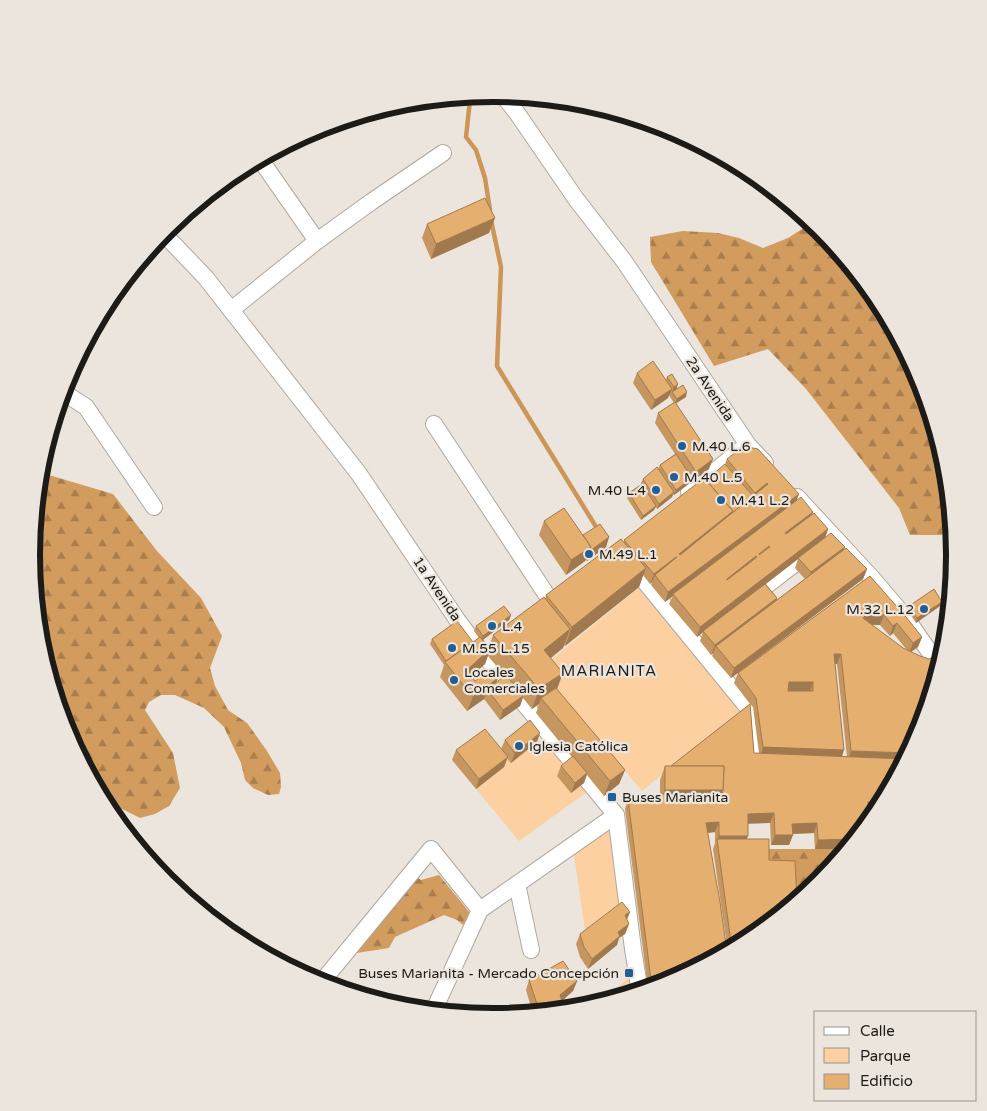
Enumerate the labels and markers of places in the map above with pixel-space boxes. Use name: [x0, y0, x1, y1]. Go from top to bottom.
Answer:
place label: M.40 L.6: [692, 438, 751, 455]
marker: M.40 L.6: [676, 440, 688, 452]
place label: M.40 L.5: [684, 469, 743, 486]
marker: M.40 L.5: [668, 471, 680, 483]
place label: M.40 L.4: [588, 482, 646, 499]
marker: M.40 L.4: [650, 484, 662, 496]
place label: M.41 L.2: [731, 492, 790, 509]
marker: M.41 L.2: [715, 494, 727, 506]
place label: M.49 L.1: [599, 546, 658, 563]
marker: M.49 L.1: [583, 548, 595, 560]
place label: M.32 L.12: [846, 601, 914, 618]
marker: M.32 L.12: [918, 603, 930, 615]
place label: L.4: [502, 618, 522, 635]
marker: L.4: [486, 620, 498, 632]
place label: M.55 L.15: [462, 640, 530, 657]
marker: M.55 L.15: [446, 642, 458, 654]
place label: Locales Comerciales: [464, 664, 545, 697]
marker: Locales Comerciales: [448, 674, 460, 686]
place label: Iglesia Católica: [529, 738, 628, 755]
marker: Iglesia Católica: [513, 740, 525, 752]
place label: Buses Marianita: [622, 789, 728, 806]
marker: Buses Marianita: [606, 791, 618, 803]
place label: Buses Marianita - Mercado Concepción: [358, 965, 619, 982]
marker: Buses Marianita - Mercado Concepción: [623, 967, 635, 979]

